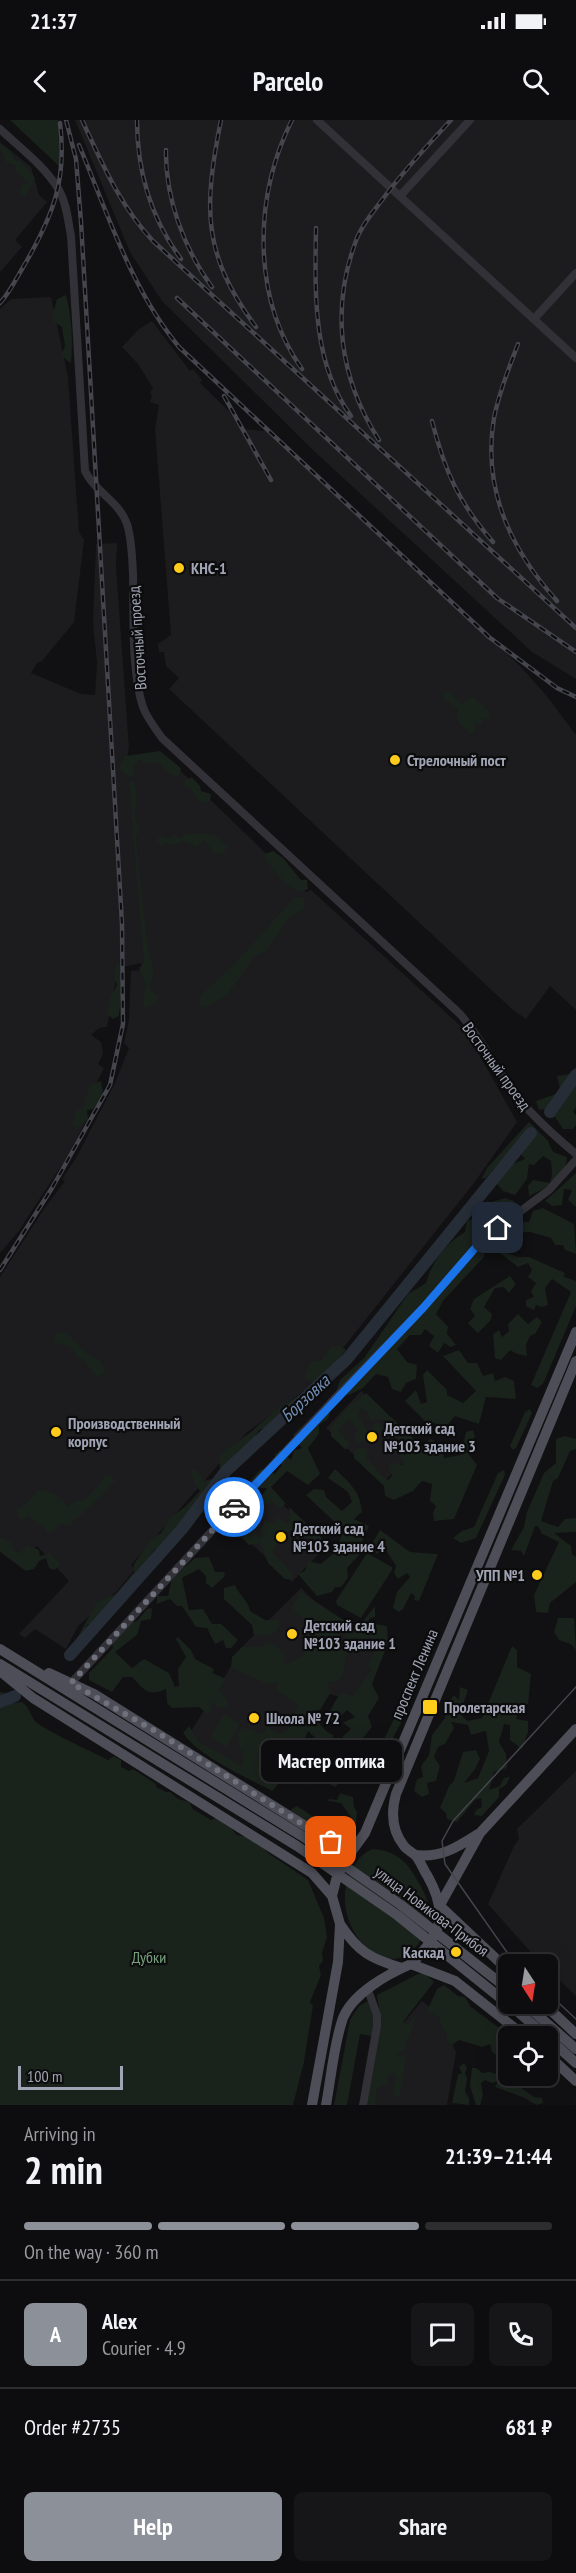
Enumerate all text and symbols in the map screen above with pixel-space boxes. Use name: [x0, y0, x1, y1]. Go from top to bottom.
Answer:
text: 21:37: [30, 7, 78, 35]
text: Parcelo: [253, 64, 323, 98]
icon: back: [24, 65, 57, 98]
icon: search: [519, 65, 552, 98]
place label: КНС-1: [191, 558, 227, 578]
marker: КНС-1: [172, 561, 186, 575]
street label: Восточный проезд: [123, 585, 151, 691]
place label: Стрелочный пост: [407, 750, 506, 770]
marker: Стрелочный пост: [388, 753, 402, 767]
street label: Восточный проезд: [458, 1018, 536, 1114]
pin: [472, 1202, 523, 1253]
icon: home: [481, 1211, 514, 1244]
water label: Борзовка: [276, 1369, 335, 1427]
place label: Производственный корпус: [68, 1413, 180, 1451]
place label: Детский сад №103 здание 3: [384, 1418, 476, 1456]
marker: Производственный корпус: [49, 1425, 63, 1439]
marker: Детский сад №103 здание 3: [365, 1430, 379, 1444]
courier: [204, 1477, 264, 1537]
icon: car: [218, 1491, 251, 1524]
place label: Детский сад №103 здание 4: [293, 1518, 385, 1556]
marker: Детский сад №103 здание 4: [274, 1530, 288, 1544]
place label: УПП №1: [475, 1565, 525, 1585]
marker: УПП №1: [530, 1568, 544, 1582]
place label: Детский сад №103 здание 1: [304, 1615, 396, 1653]
street label: проспект Ленина: [386, 1626, 442, 1722]
marker: Детский сад №103 здание 1: [285, 1627, 299, 1641]
place label: Пролетарская: [444, 1697, 525, 1717]
marker: Пролетарская: [421, 1698, 439, 1716]
place label: Школа № 72: [266, 1708, 340, 1728]
marker: Школа № 72: [247, 1711, 261, 1725]
callout: Мастер оптика: [260, 1740, 401, 1782]
text: Мастер оптика: [278, 1748, 385, 1774]
pin: [305, 1816, 356, 1867]
icon: bag: [314, 1825, 347, 1858]
street label: улица Новикова-Прибоя: [371, 1861, 493, 1961]
place label: Каскад: [403, 1942, 444, 1962]
marker: Каскад: [449, 1945, 463, 1959]
park label: Дубки: [132, 1947, 166, 1967]
north arrow: [498, 1954, 558, 2014]
map controls: [498, 1954, 558, 2086]
button: locate: [498, 2026, 558, 2086]
scale bar: [18, 2063, 123, 2090]
text: 100 m: [27, 2066, 62, 2086]
text: Arriving in: [24, 2121, 96, 2147]
text: 21:39–21:44: [445, 2142, 552, 2170]
text: 2 min: [24, 2144, 103, 2195]
text: On the way · 360 m: [24, 2239, 159, 2265]
button: chat: [411, 2303, 474, 2366]
button: phone: [489, 2303, 552, 2366]
text: Alex: [102, 2307, 137, 2335]
text: A: [50, 2320, 61, 2348]
text: Courier · 4.9: [102, 2335, 186, 2361]
text: Order #2735: [24, 2413, 121, 2441]
text: 681 ₽: [505, 2413, 552, 2441]
button: Help: [24, 2492, 282, 2561]
button: Share: [294, 2492, 552, 2561]

